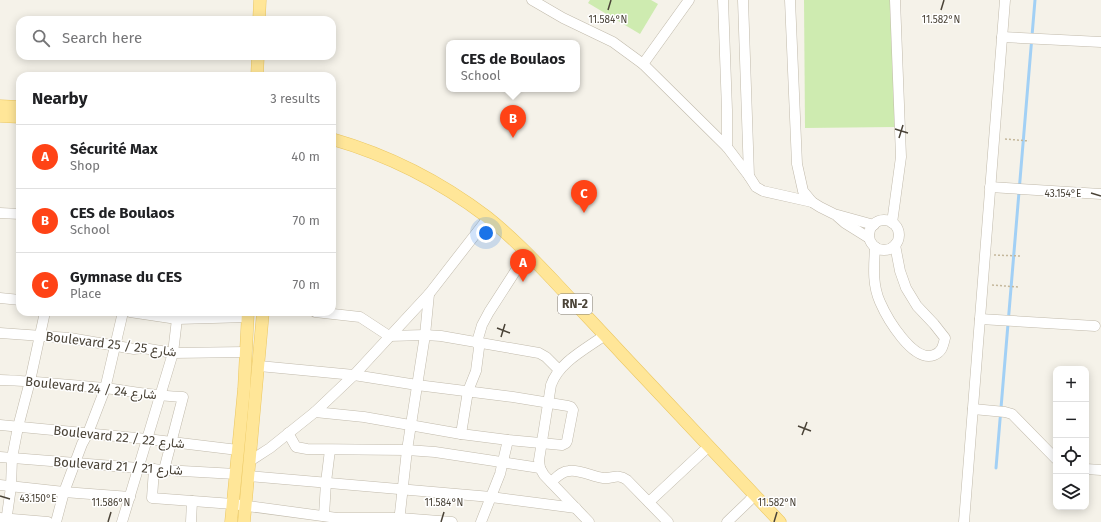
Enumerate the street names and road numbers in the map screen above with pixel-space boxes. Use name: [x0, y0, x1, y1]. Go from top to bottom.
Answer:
road number: RN-2: [558, 294, 592, 314]
street label: Boulevard 25 / شارع 25: [44, 329, 177, 361]
street label: Boulevard 24 / شارع 24: [24, 374, 158, 404]
street label: Boulevard 22 / شارع 22: [52, 423, 185, 453]
street label: Boulevard 21 / شارع 21: [53, 454, 183, 480]

